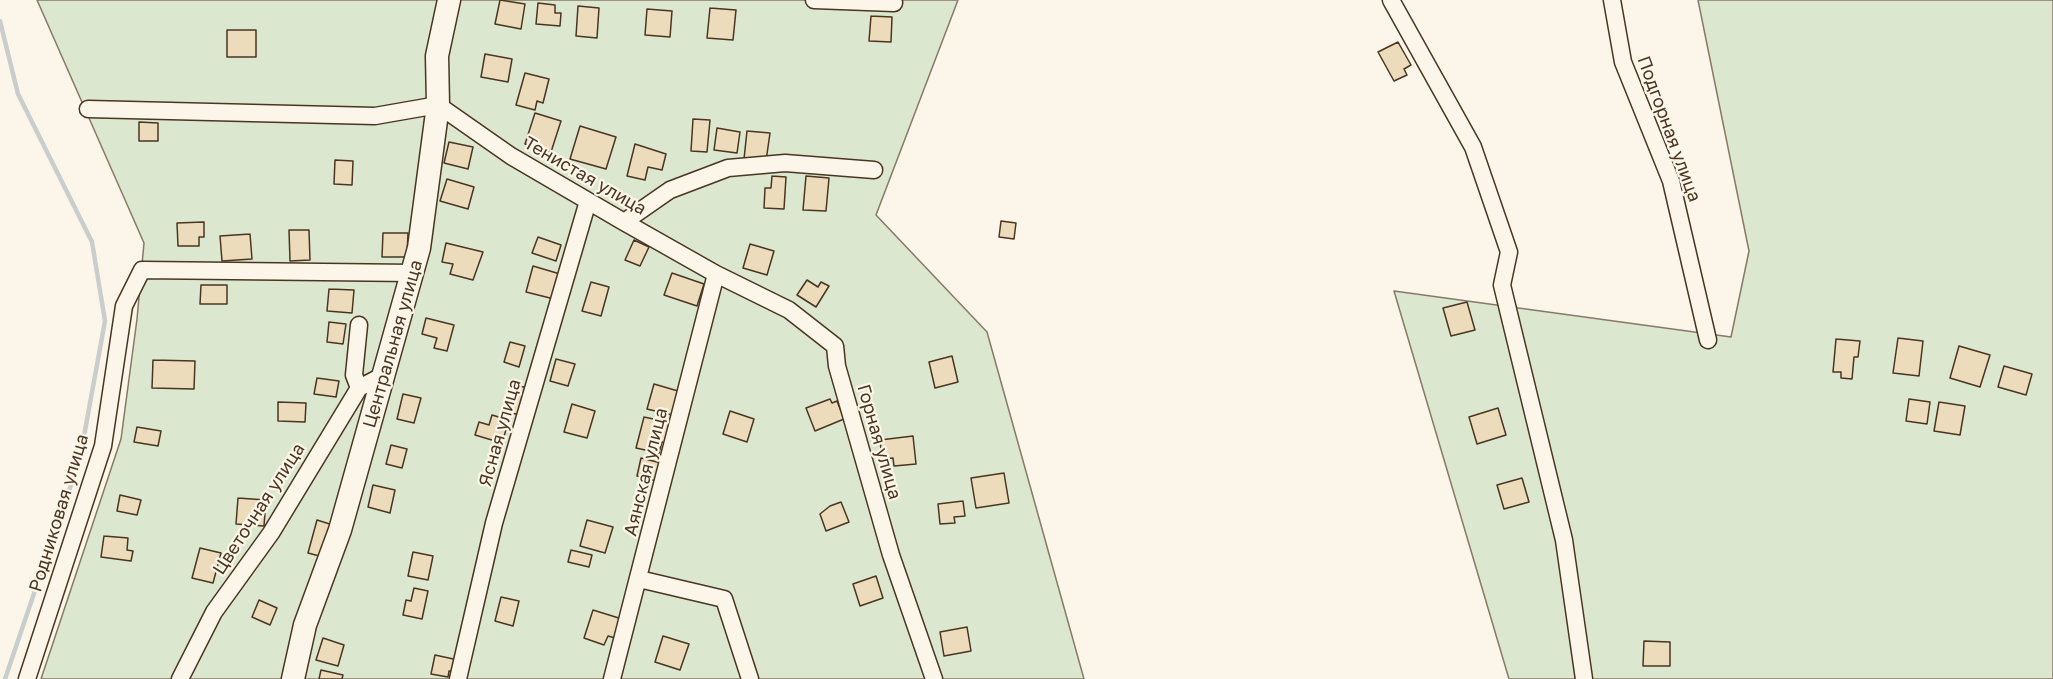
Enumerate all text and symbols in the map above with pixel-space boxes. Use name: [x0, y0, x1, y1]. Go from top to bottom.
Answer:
street label: Подгорная улица: [1633, 53, 1705, 205]
street label: Тенистая улица: [520, 132, 650, 220]
street label: Центральная улица: [359, 258, 427, 430]
street label: Ясная улица: [474, 377, 526, 489]
street label: Горная улица: [852, 382, 906, 502]
street label: Аянская улица: [620, 406, 672, 538]
street label: Родниковая улица: [25, 432, 93, 594]
street label: Цветочная улица: [208, 439, 310, 579]

